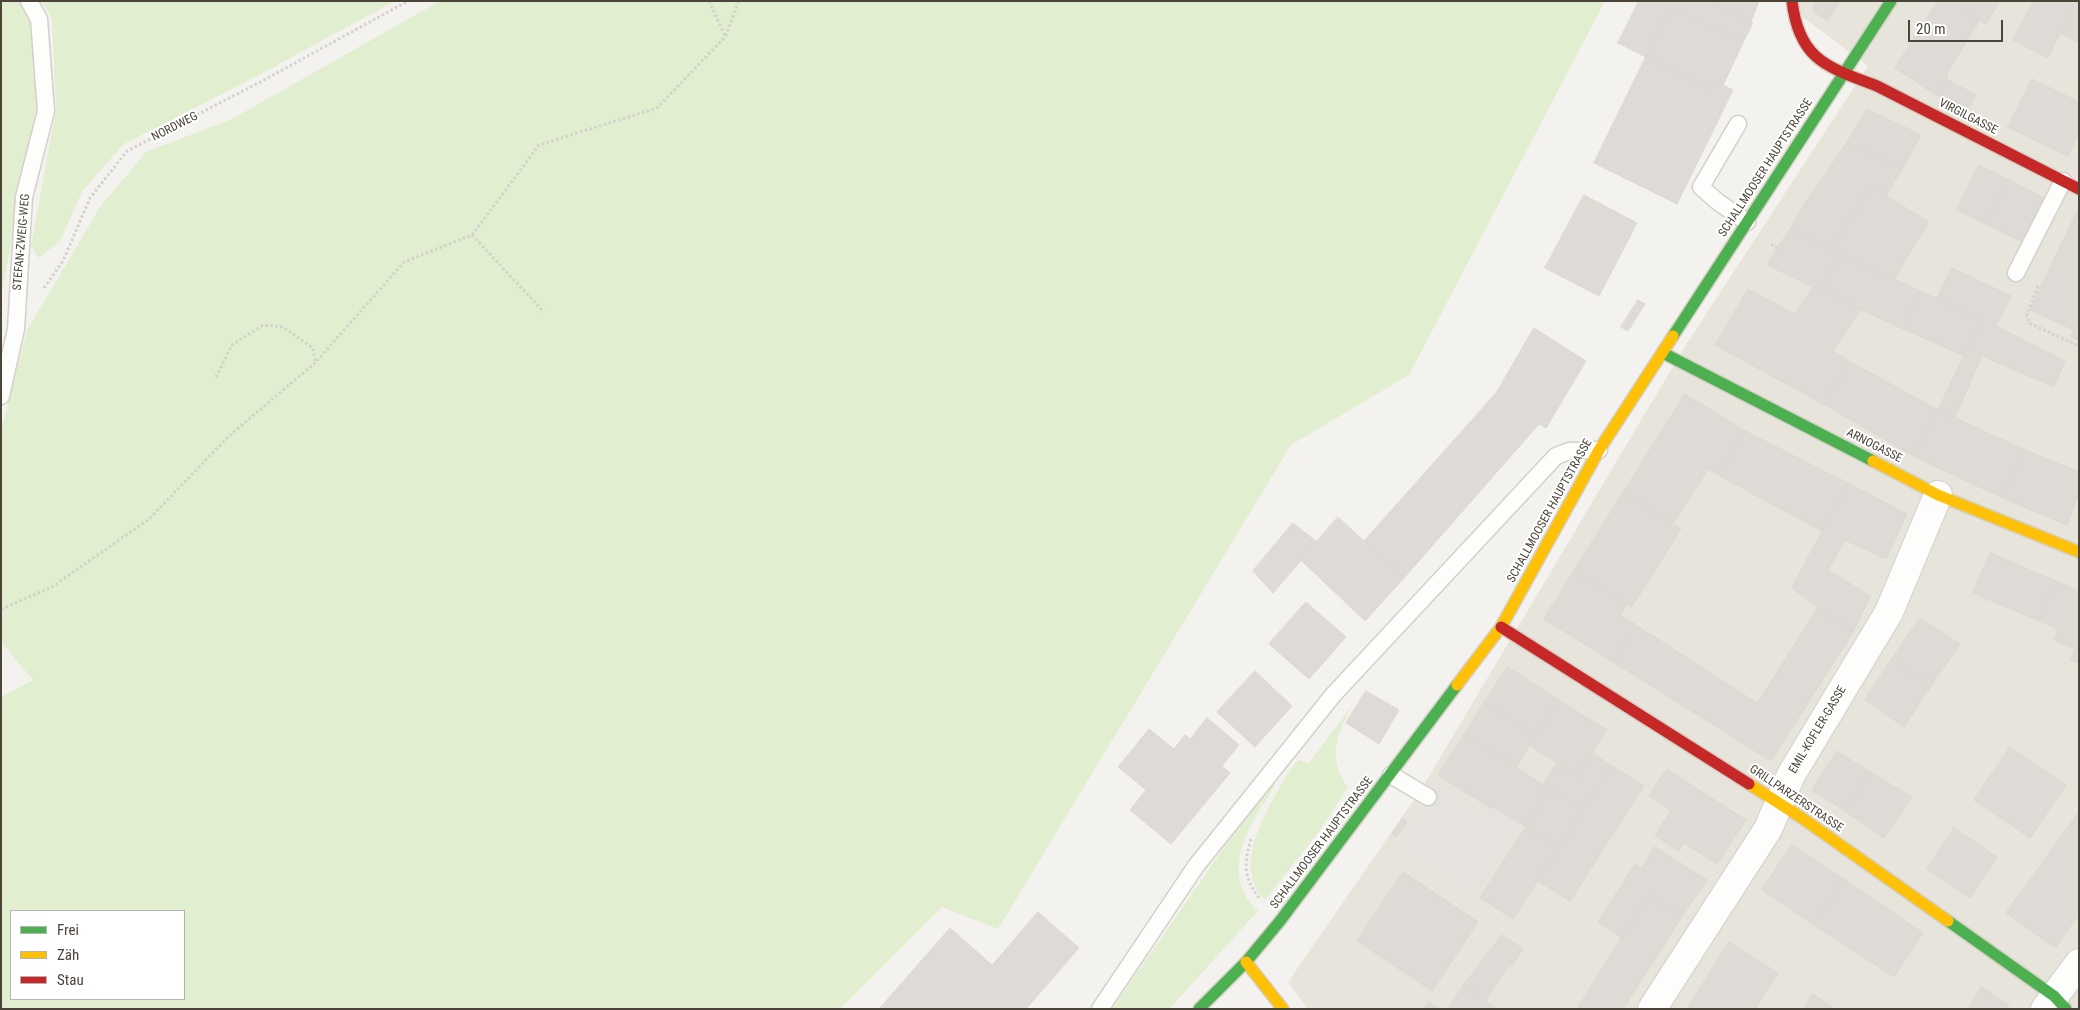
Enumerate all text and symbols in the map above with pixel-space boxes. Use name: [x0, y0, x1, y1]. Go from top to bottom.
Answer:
scale bar: [1910, 10, 2005, 42]
text: 20 m: [1916, 20, 1946, 38]
street label: SCHALLMOOSER HAUPTSTRASSE: [1716, 96, 1816, 240]
street label: VIRGILGASSE: [1936, 96, 2000, 138]
street label: NORDWEG: [149, 109, 201, 145]
street label: STEFAN-ZWEIG-WEG: [11, 193, 33, 291]
street label: ARNOGASSE: [1844, 426, 1904, 466]
street label: SCHALLMOOSER HAUPTSTRASSE: [1504, 437, 1596, 585]
street label: EMIL-KOFLER-GASSE: [1786, 684, 1850, 776]
street label: GRILLPARZERSTRASSE: [1746, 762, 1846, 836]
street label: SCHALLMOOSER HAUPTSTRASSE: [1268, 774, 1376, 912]
legend: [10, 910, 185, 1000]
text: Frei: [57, 921, 79, 939]
text: Zäh: [57, 946, 79, 964]
text: Stau: [57, 971, 84, 989]

